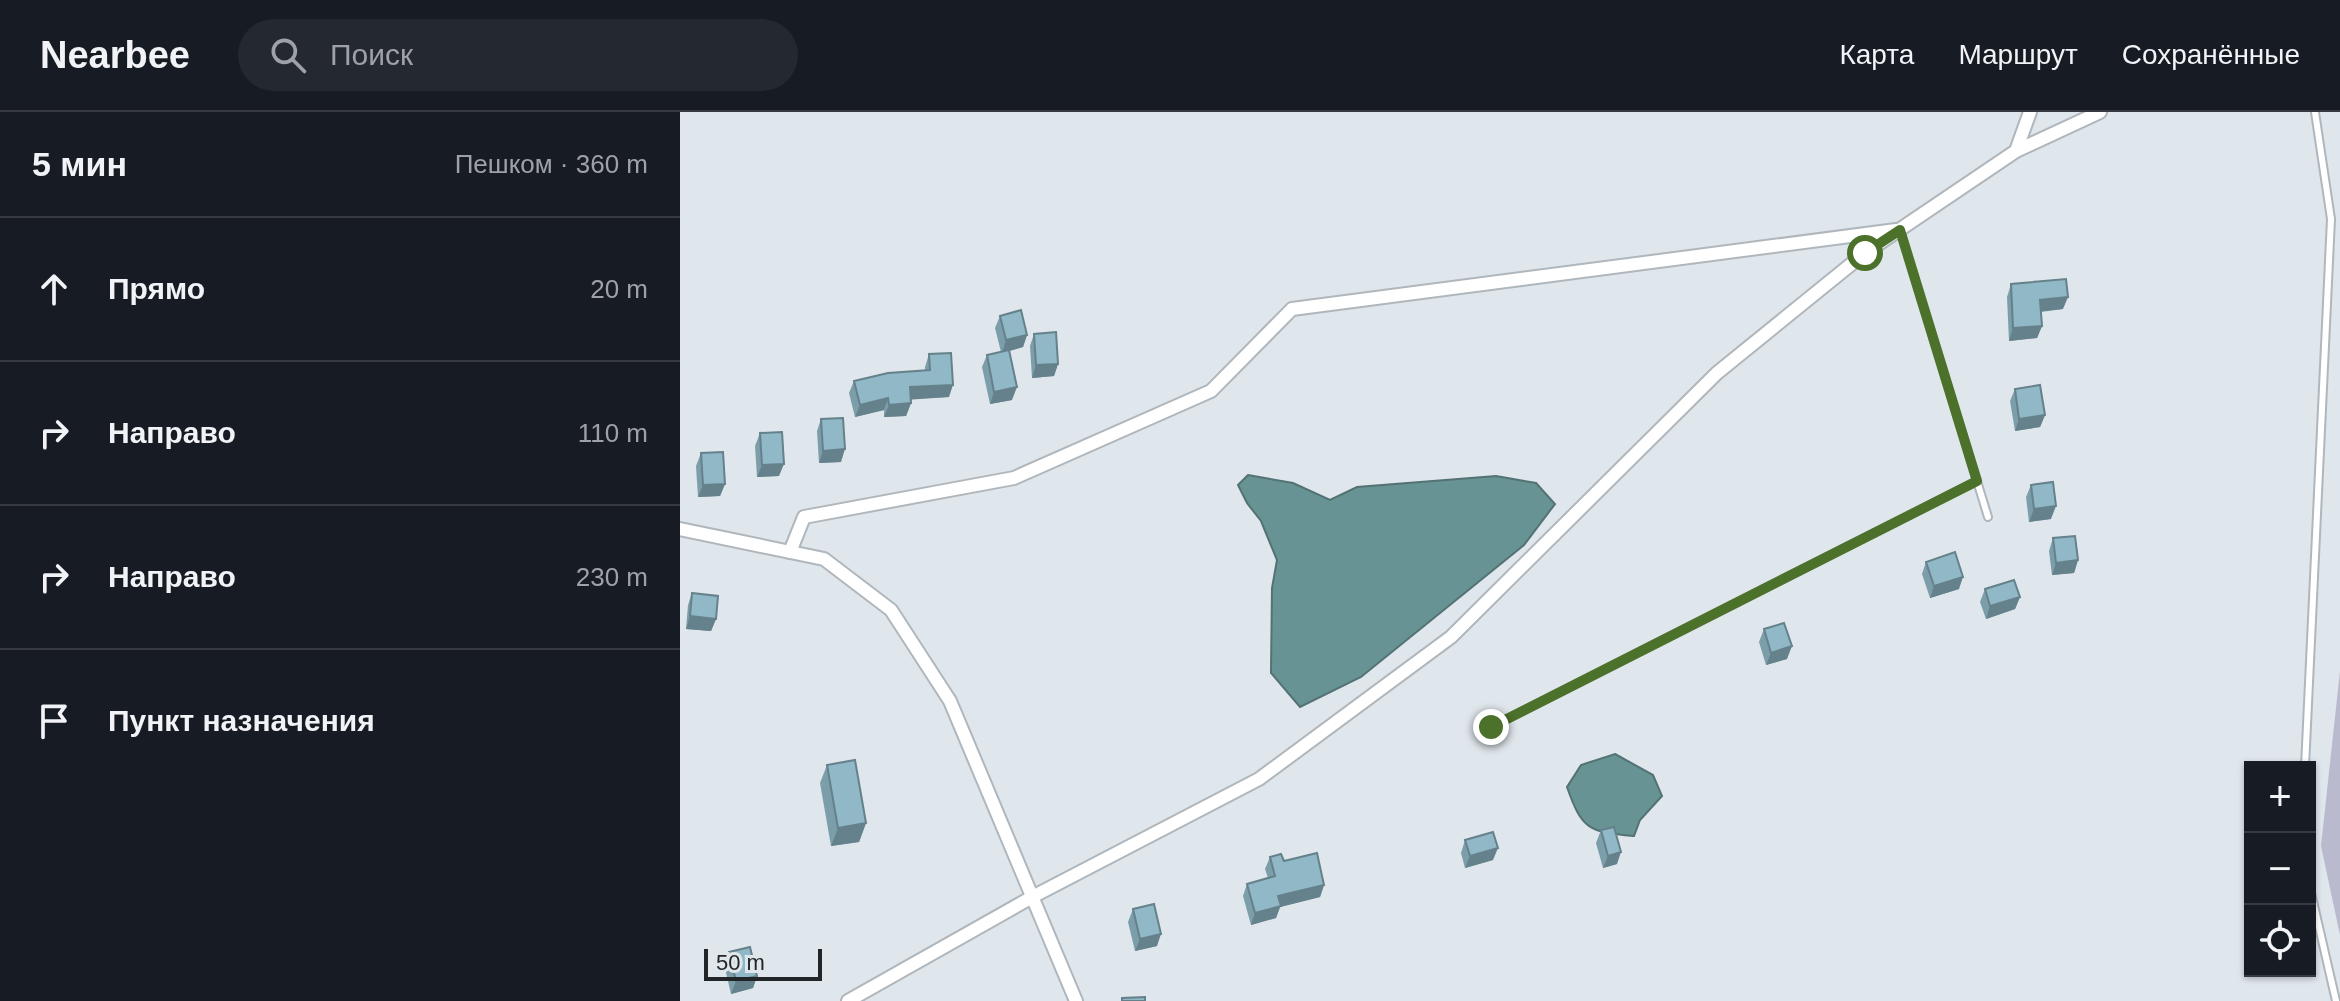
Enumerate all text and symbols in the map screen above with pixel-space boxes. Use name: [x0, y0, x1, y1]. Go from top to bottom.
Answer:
search box: [238, 19, 798, 91]
icon: search: [266, 33, 310, 77]
text: Nearbee: [40, 34, 190, 76]
text: Поиск: [330, 38, 413, 71]
text: Карта: [1839, 39, 1914, 70]
text: Маршрут: [1958, 39, 2078, 70]
text: Сохранённые: [2122, 39, 2300, 70]
text: 5 мин: [32, 145, 127, 183]
text: Пешком · 360 m: [455, 149, 648, 179]
route start: [1847, 235, 1883, 271]
icon: ahead: [32, 267, 76, 311]
text: Прямо: [108, 272, 205, 305]
text: 20 m: [590, 274, 648, 304]
icon: right: [32, 411, 76, 455]
text: Направо: [108, 416, 236, 449]
text: 110 m: [578, 418, 648, 448]
icon: right: [32, 555, 76, 599]
text: Направо: [108, 560, 236, 593]
text: 230 m: [576, 562, 648, 592]
icon: arrive: [32, 699, 76, 743]
text: Пункт назначения: [108, 704, 375, 737]
route end: [1473, 709, 1509, 745]
map controls: [2244, 761, 2316, 977]
button: +: [2244, 761, 2316, 833]
button: −: [2244, 833, 2316, 905]
button: locate: [2244, 905, 2316, 977]
scale bar: [704, 945, 822, 981]
text: 50 m: [716, 950, 765, 975]

